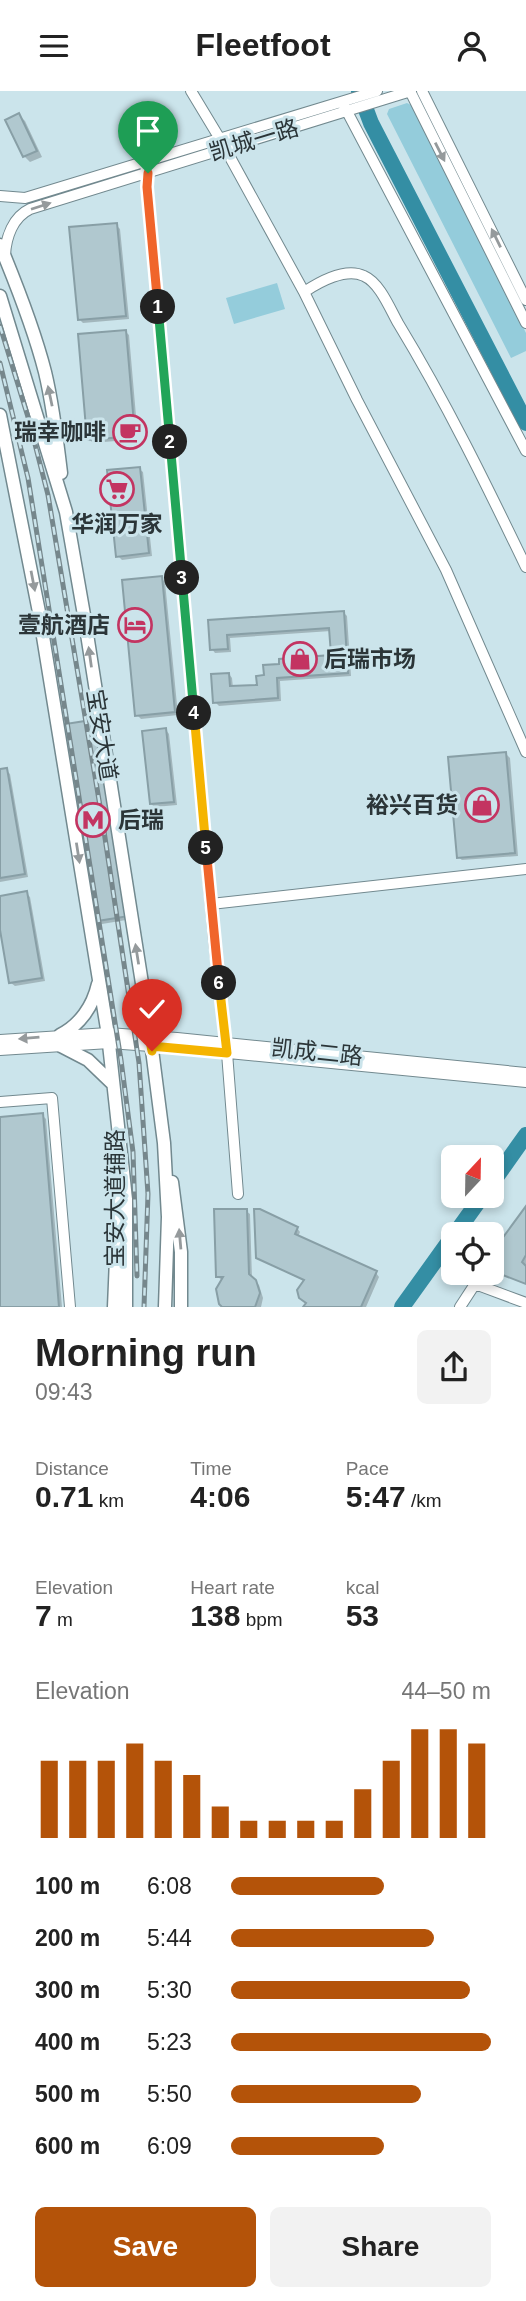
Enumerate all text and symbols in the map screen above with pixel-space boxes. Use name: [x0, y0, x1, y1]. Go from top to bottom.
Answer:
icon: menu: [35, 27, 73, 65]
text: Fleetfoot: [195, 27, 331, 63]
icon: person: [453, 27, 491, 65]
pin: [118, 101, 178, 173]
icon: arrive: [129, 112, 167, 150]
street label: 凯城一路: [206, 114, 302, 166]
one-way arrow: [435, 142, 446, 162]
one-way arrow: [31, 200, 52, 210]
one-way arrow: [490, 228, 501, 248]
pin: 1: [140, 289, 176, 325]
text: 1: [152, 296, 163, 317]
one-way arrow: [44, 385, 55, 407]
cafe icon: 瑞幸咖啡: [111, 413, 149, 451]
place label: 瑞幸咖啡: [14, 419, 106, 445]
pin: 2: [152, 425, 188, 459]
text: 2: [164, 431, 175, 452]
supermarket icon: 华润万家: [98, 470, 136, 508]
place label: 华润万家: [71, 511, 163, 537]
pin: 3: [164, 561, 200, 595]
text: 3: [176, 567, 187, 588]
one-way arrow: [28, 570, 39, 592]
hotel icon: 壹航酒店: [116, 606, 154, 644]
place label: 壹航酒店: [18, 612, 110, 638]
shop icon: 后瑞市场: [281, 640, 319, 678]
one-way arrow: [84, 645, 95, 667]
place label: 后瑞市场: [324, 646, 416, 672]
street label: 宝安大道: [82, 688, 122, 782]
pin: 4: [176, 695, 212, 731]
text: 4: [188, 702, 199, 723]
shop icon: 裕兴百货: [463, 786, 501, 824]
place label: 裕兴百货: [366, 792, 458, 818]
metro station icon: 后瑞: [74, 801, 112, 839]
place label: 后瑞: [118, 807, 164, 833]
pin: 5: [188, 831, 224, 865]
text: 5: [200, 837, 211, 858]
one-way arrow: [73, 842, 84, 864]
one-way arrow: [131, 943, 142, 965]
pin: 6: [202, 965, 236, 1001]
text: 6: [213, 972, 224, 993]
pin: [122, 979, 182, 1051]
icon: check: [133, 990, 171, 1028]
one-way arrow: [18, 1033, 40, 1044]
street label: 凯成二路: [270, 1034, 364, 1070]
street label: 宝安大道辅路: [102, 1129, 128, 1267]
north arrow: [441, 1145, 504, 1207]
map controls: [441, 1145, 504, 1285]
button: locate: [441, 1222, 504, 1285]
one-way arrow: [174, 1228, 185, 1250]
button: share: [417, 1330, 491, 1404]
text: Morning run: [35, 1332, 257, 1374]
text: 09:43: [35, 1379, 93, 1405]
text: Distance: [35, 1458, 109, 1479]
text: Time: [190, 1458, 232, 1479]
text: Pace: [346, 1458, 389, 1479]
text: 0.71: [35, 1480, 93, 1513]
text: 4:06: [190, 1480, 250, 1513]
text: 5:47: [346, 1480, 406, 1513]
text: km: [93, 1490, 124, 1511]
text: /km: [406, 1490, 442, 1511]
text: Elevation: [35, 1577, 113, 1598]
text: Heart rate: [190, 1577, 275, 1598]
text: kcal: [346, 1577, 379, 1598]
text: 7: [35, 1599, 52, 1632]
text: 138: [190, 1599, 240, 1632]
text: 53: [346, 1599, 379, 1632]
text: m: [52, 1609, 73, 1630]
text: bpm: [240, 1609, 283, 1630]
text: Elevation: [35, 1678, 130, 1704]
text: 44–50 m: [401, 1678, 491, 1704]
text: 100 m: [35, 1873, 100, 1899]
text: 6:08: [147, 1873, 192, 1899]
text: 200 m: [35, 1925, 100, 1951]
text: 5:44: [147, 1925, 192, 1951]
text: 300 m: [35, 1977, 100, 2003]
text: 5:30: [147, 1977, 192, 2003]
text: 400 m: [35, 2029, 100, 2055]
text: 5:23: [147, 2029, 192, 2055]
text: 500 m: [35, 2081, 100, 2107]
text: 5:50: [147, 2081, 192, 2107]
text: 600 m: [35, 2133, 100, 2159]
text: 6:09: [147, 2133, 192, 2159]
button: Save: [35, 2207, 256, 2287]
button: Share: [270, 2207, 491, 2287]

